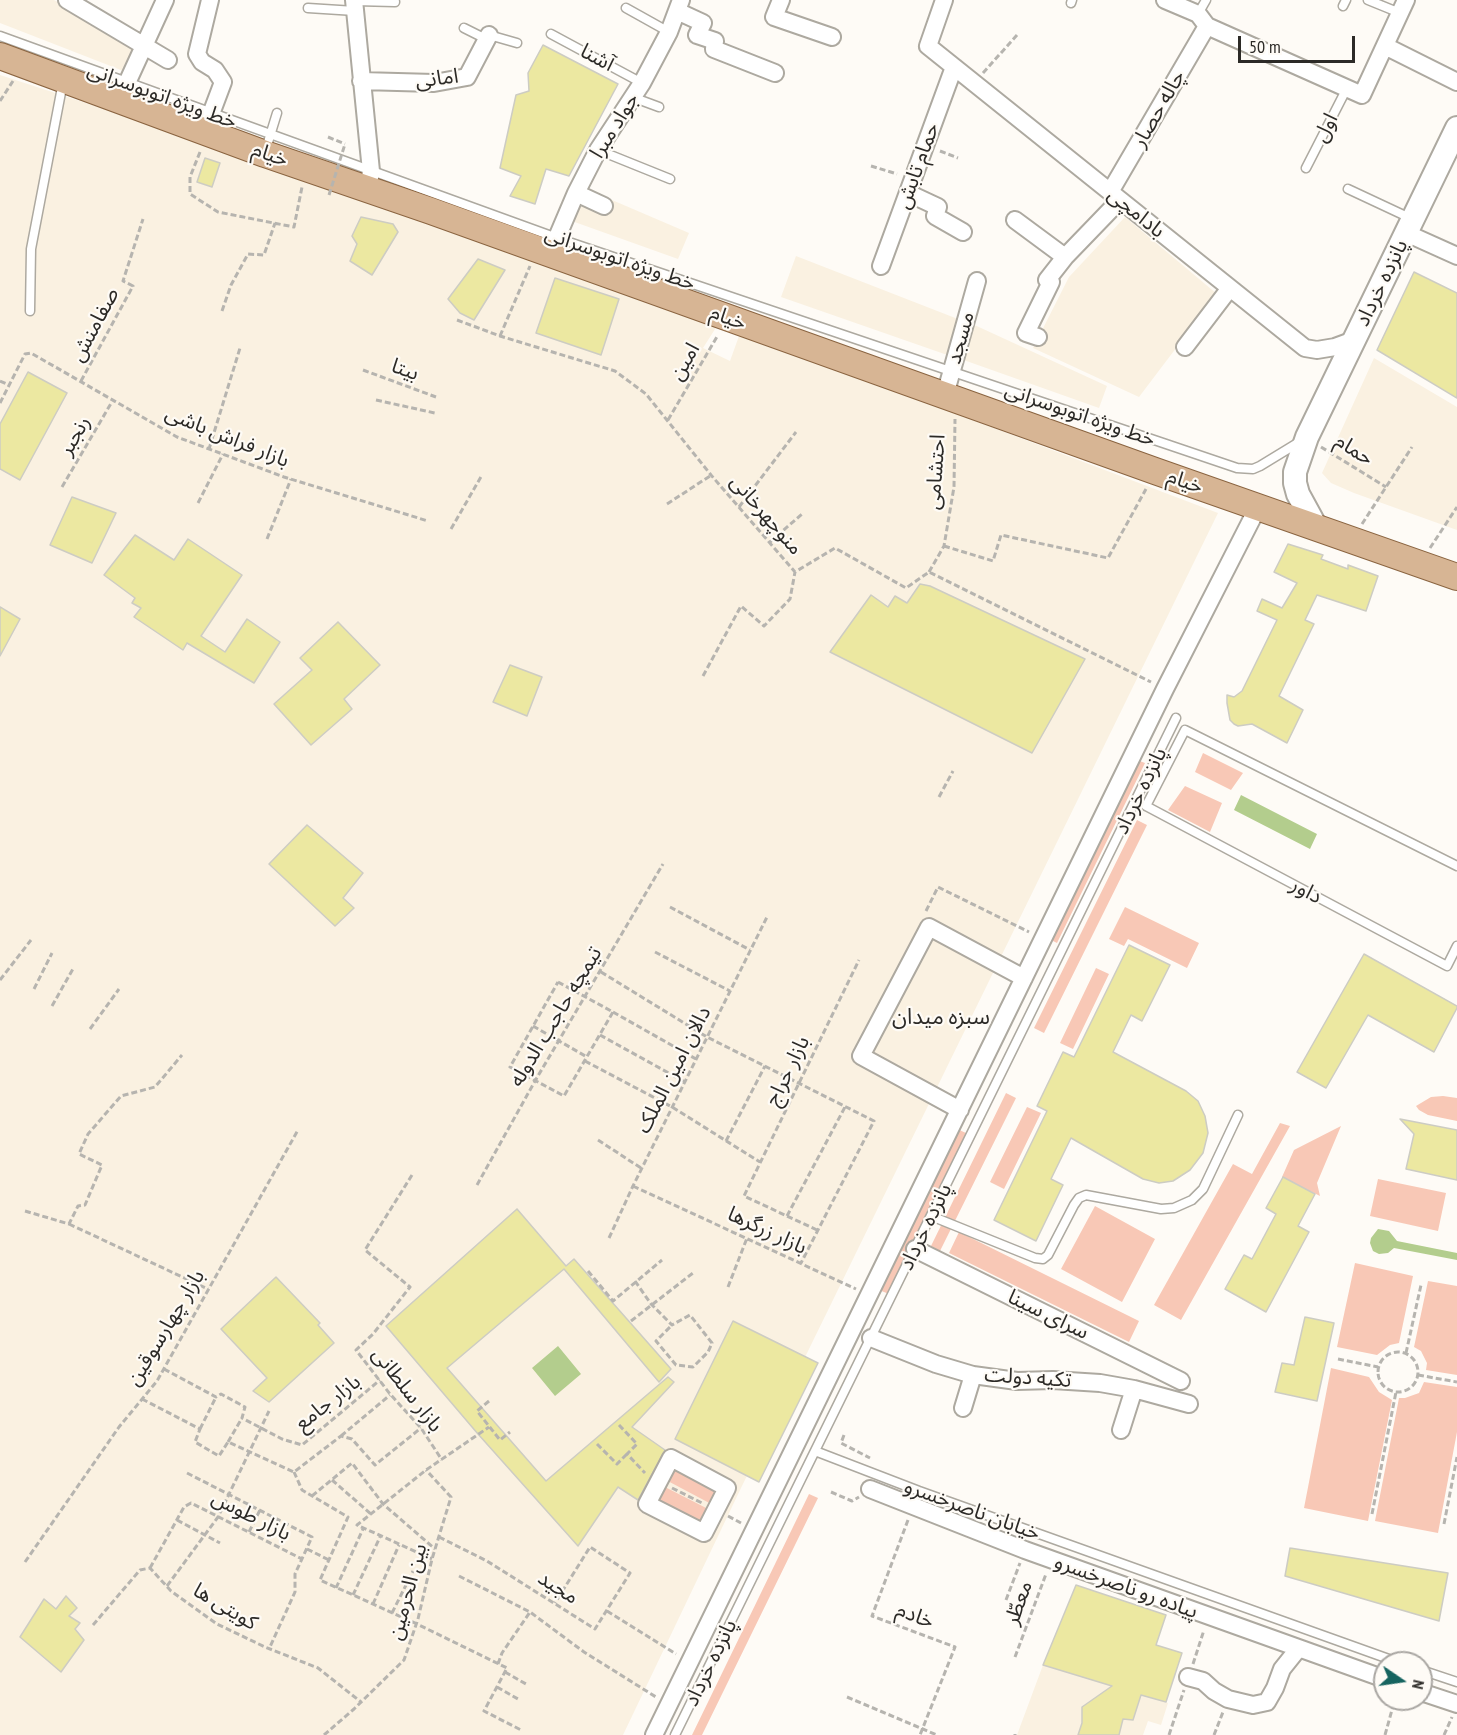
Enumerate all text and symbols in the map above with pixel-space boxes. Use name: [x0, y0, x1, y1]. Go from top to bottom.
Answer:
scale bar: [1241, 24, 1358, 62]
text: 50 m: [1249, 35, 1281, 58]
street label: آشنا: [576, 39, 618, 77]
street label: خط ویژه اتوبوسرانی: [84, 57, 240, 135]
street label: امانی: [414, 64, 460, 94]
street label: چاله حصار: [1127, 66, 1191, 152]
street label: جواد مبرا: [585, 88, 645, 164]
street label: اول: [1308, 109, 1344, 147]
street label: حمام تابش: [891, 119, 945, 213]
street label: خیام: [249, 137, 291, 173]
street label: بادامچی: [1102, 182, 1170, 244]
street label: خط ویژه اتوبوسرانی: [541, 221, 699, 297]
street label: پانزده خرداد: [1350, 235, 1414, 331]
street label: صفامنش: [65, 284, 125, 366]
street label: خیام: [707, 300, 749, 336]
street label: مسجد: [942, 309, 980, 367]
street label: امین: [664, 339, 706, 385]
street label: بیتا: [388, 353, 422, 387]
street label: خط ویژه اتوبوسرانی: [1001, 377, 1159, 453]
street label: بازار فراش باشی: [161, 401, 293, 473]
street label: رنجبر: [54, 412, 96, 460]
street label: حمام: [1330, 429, 1378, 471]
street label: احتشامی: [921, 433, 951, 511]
street label: خیام: [1164, 464, 1206, 500]
street label: منوچهرخانی: [724, 470, 808, 560]
street label: پانزده خرداد: [1109, 743, 1173, 839]
street label: داور: [1286, 872, 1326, 910]
street label: تیمچه حاجب الدوله: [504, 942, 608, 1092]
street label: دالان امین الملک: [631, 1002, 717, 1138]
district label: سبزه میدان: [892, 1005, 990, 1031]
street label: بازار حراج: [760, 1032, 816, 1110]
street label: پانزده خرداد: [894, 1179, 958, 1275]
street label: بازار زرگرها: [723, 1202, 811, 1260]
street label: بازار چهارسوقین: [121, 1265, 211, 1391]
street label: سرای سینا: [1003, 1285, 1093, 1345]
street label: بازار سلطانی: [366, 1342, 448, 1438]
street label: تکیه دولت: [984, 1362, 1072, 1394]
street label: بازار جامع: [290, 1369, 366, 1437]
street label: خیابان ناصرخسرو: [900, 1474, 1044, 1546]
street label: بازار طوس: [207, 1485, 295, 1547]
street label: بین الحرمین: [383, 1541, 433, 1643]
street label: پیاده رو ناصرخسرو: [1051, 1549, 1201, 1625]
street label: مجید: [533, 1566, 583, 1610]
street label: معطّر: [999, 1577, 1039, 1629]
street label: کویتی ها: [188, 1578, 262, 1636]
street label: خادم: [892, 1597, 938, 1635]
street label: پانزده خرداد: [679, 1615, 743, 1711]
north arrow: [1373, 1651, 1433, 1711]
text: N: [1408, 1678, 1429, 1691]

